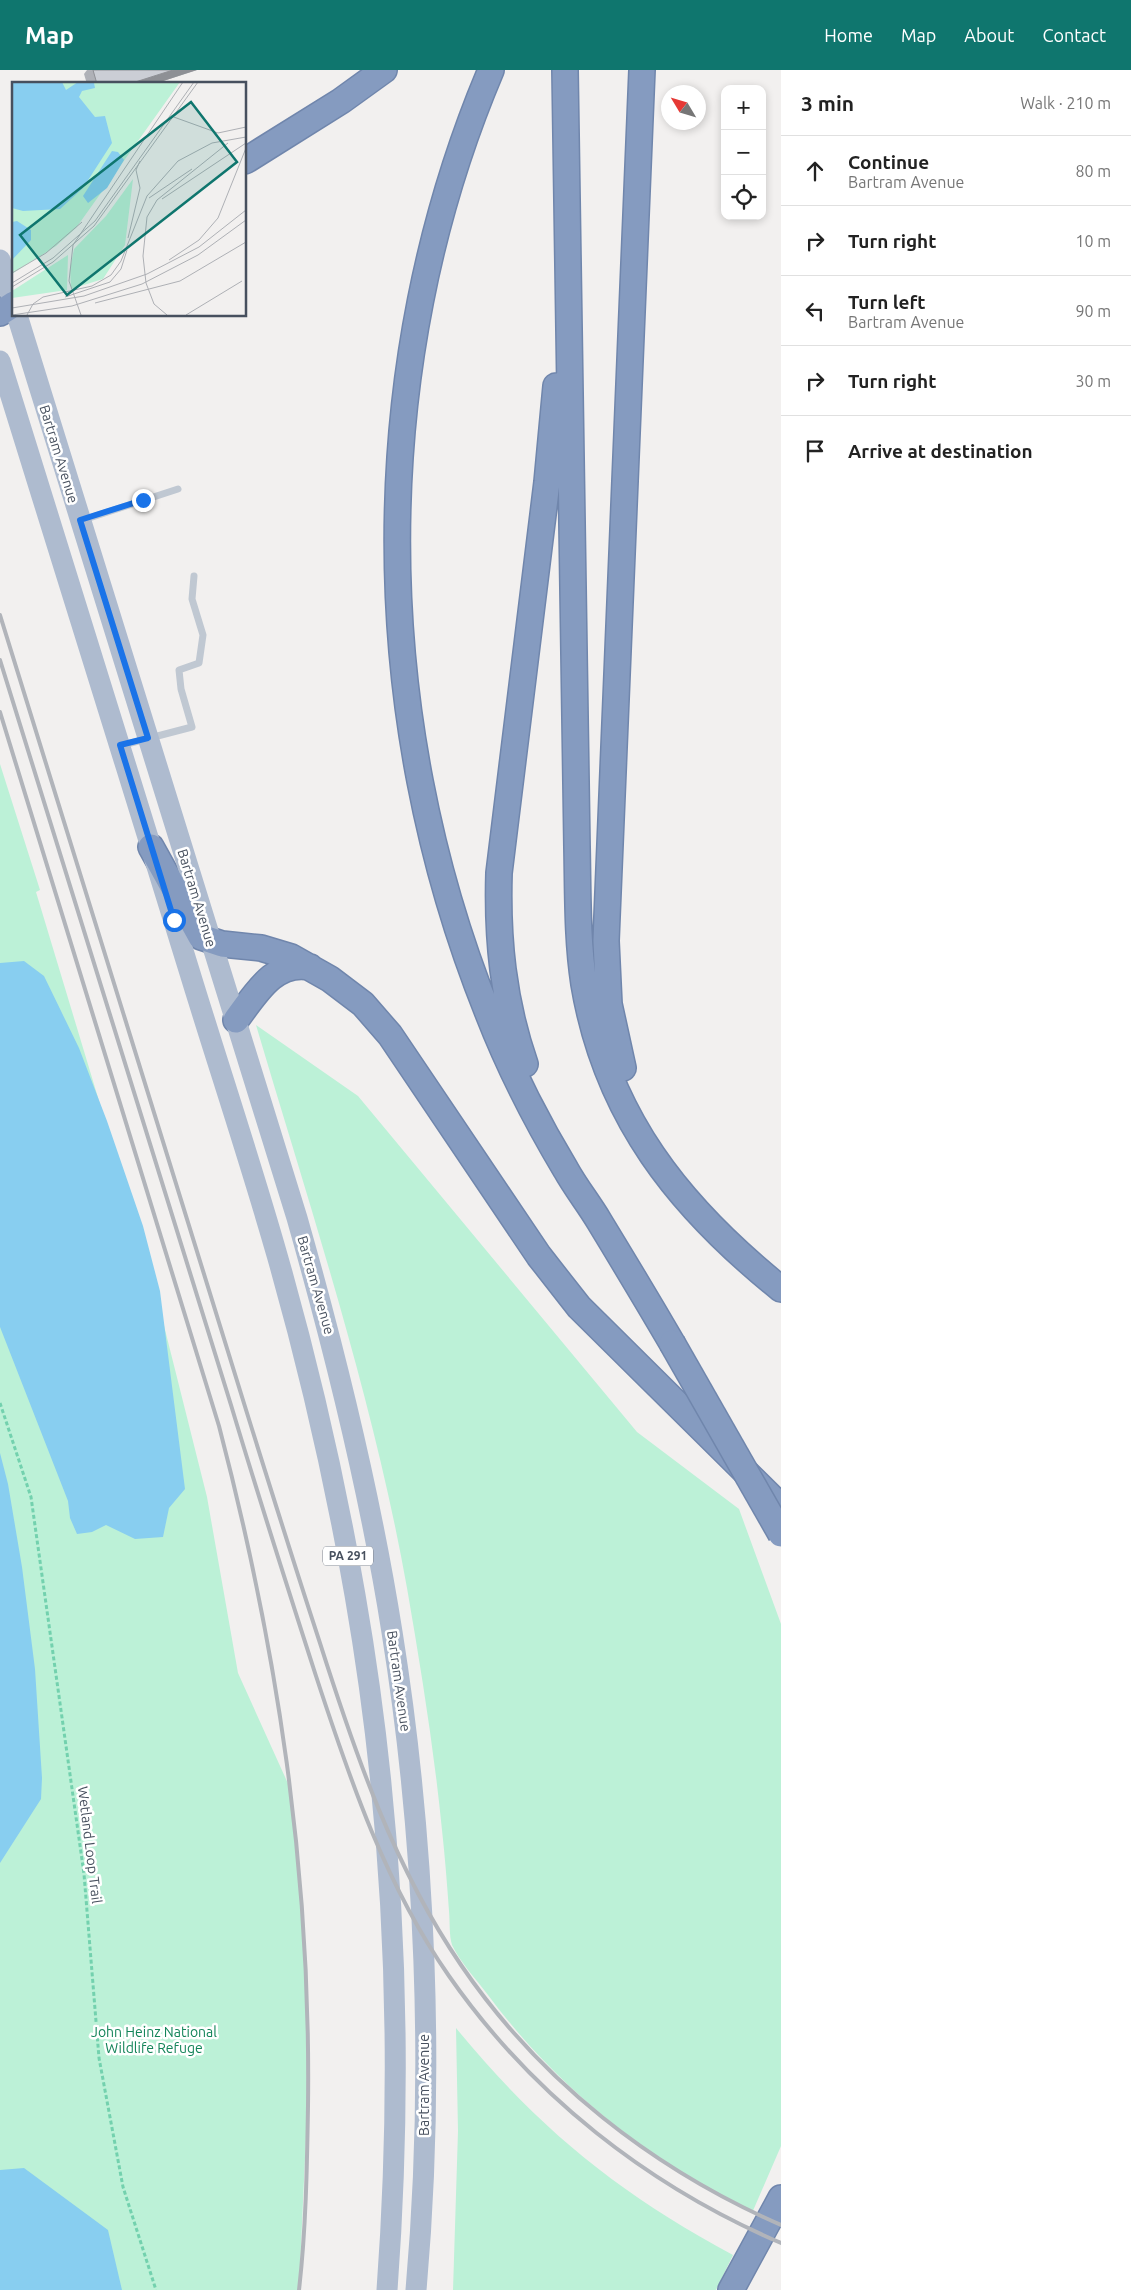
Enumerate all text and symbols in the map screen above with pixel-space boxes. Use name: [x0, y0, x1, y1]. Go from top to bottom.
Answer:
text: Map: [25, 22, 74, 49]
text: Home: [824, 25, 873, 45]
text: Map: [901, 25, 936, 45]
text: About: [964, 25, 1014, 45]
text: Contact: [1042, 25, 1106, 45]
inset map: [12, 82, 246, 316]
north arrow: [661, 85, 706, 130]
map controls: [721, 85, 766, 220]
button: +: [721, 85, 766, 130]
text: 3 min: [801, 91, 854, 115]
text: Walk · 210 m: [1020, 94, 1111, 112]
button: −: [721, 130, 766, 175]
text: Continue: [848, 151, 929, 173]
icon: ahead: [801, 157, 829, 185]
text: 80 m: [1075, 162, 1111, 180]
text: Bartram Avenue: [848, 173, 964, 191]
button: locate: [721, 175, 766, 220]
icon: right: [801, 227, 829, 255]
text: Turn right: [848, 230, 936, 252]
text: 10 m: [1075, 232, 1111, 250]
text: Turn left: [848, 291, 926, 313]
icon: left: [801, 297, 829, 325]
text: 90 m: [1075, 302, 1111, 320]
text: Bartram Avenue: [848, 313, 964, 331]
icon: right: [801, 367, 829, 395]
text: Turn right: [848, 370, 936, 392]
text: 30 m: [1075, 372, 1111, 390]
street label: Bartram Avenue: [36, 403, 82, 505]
icon: arrive: [801, 437, 829, 465]
text: Arrive at destination: [848, 440, 1033, 462]
route end: [132, 489, 155, 512]
street label: Bartram Avenue: [174, 847, 220, 949]
route start: [163, 909, 186, 932]
street label: Bartram Avenue: [294, 1234, 338, 1336]
road number: PA 291: [323, 1546, 373, 1565]
street label: Bartram Avenue: [384, 1629, 414, 1733]
street label: Wetland Loop Trail: [75, 1785, 105, 1905]
park label: John Heinz National Wildlife Refuge: [91, 2024, 217, 2056]
street label: Bartram Avenue: [416, 2034, 432, 2136]

